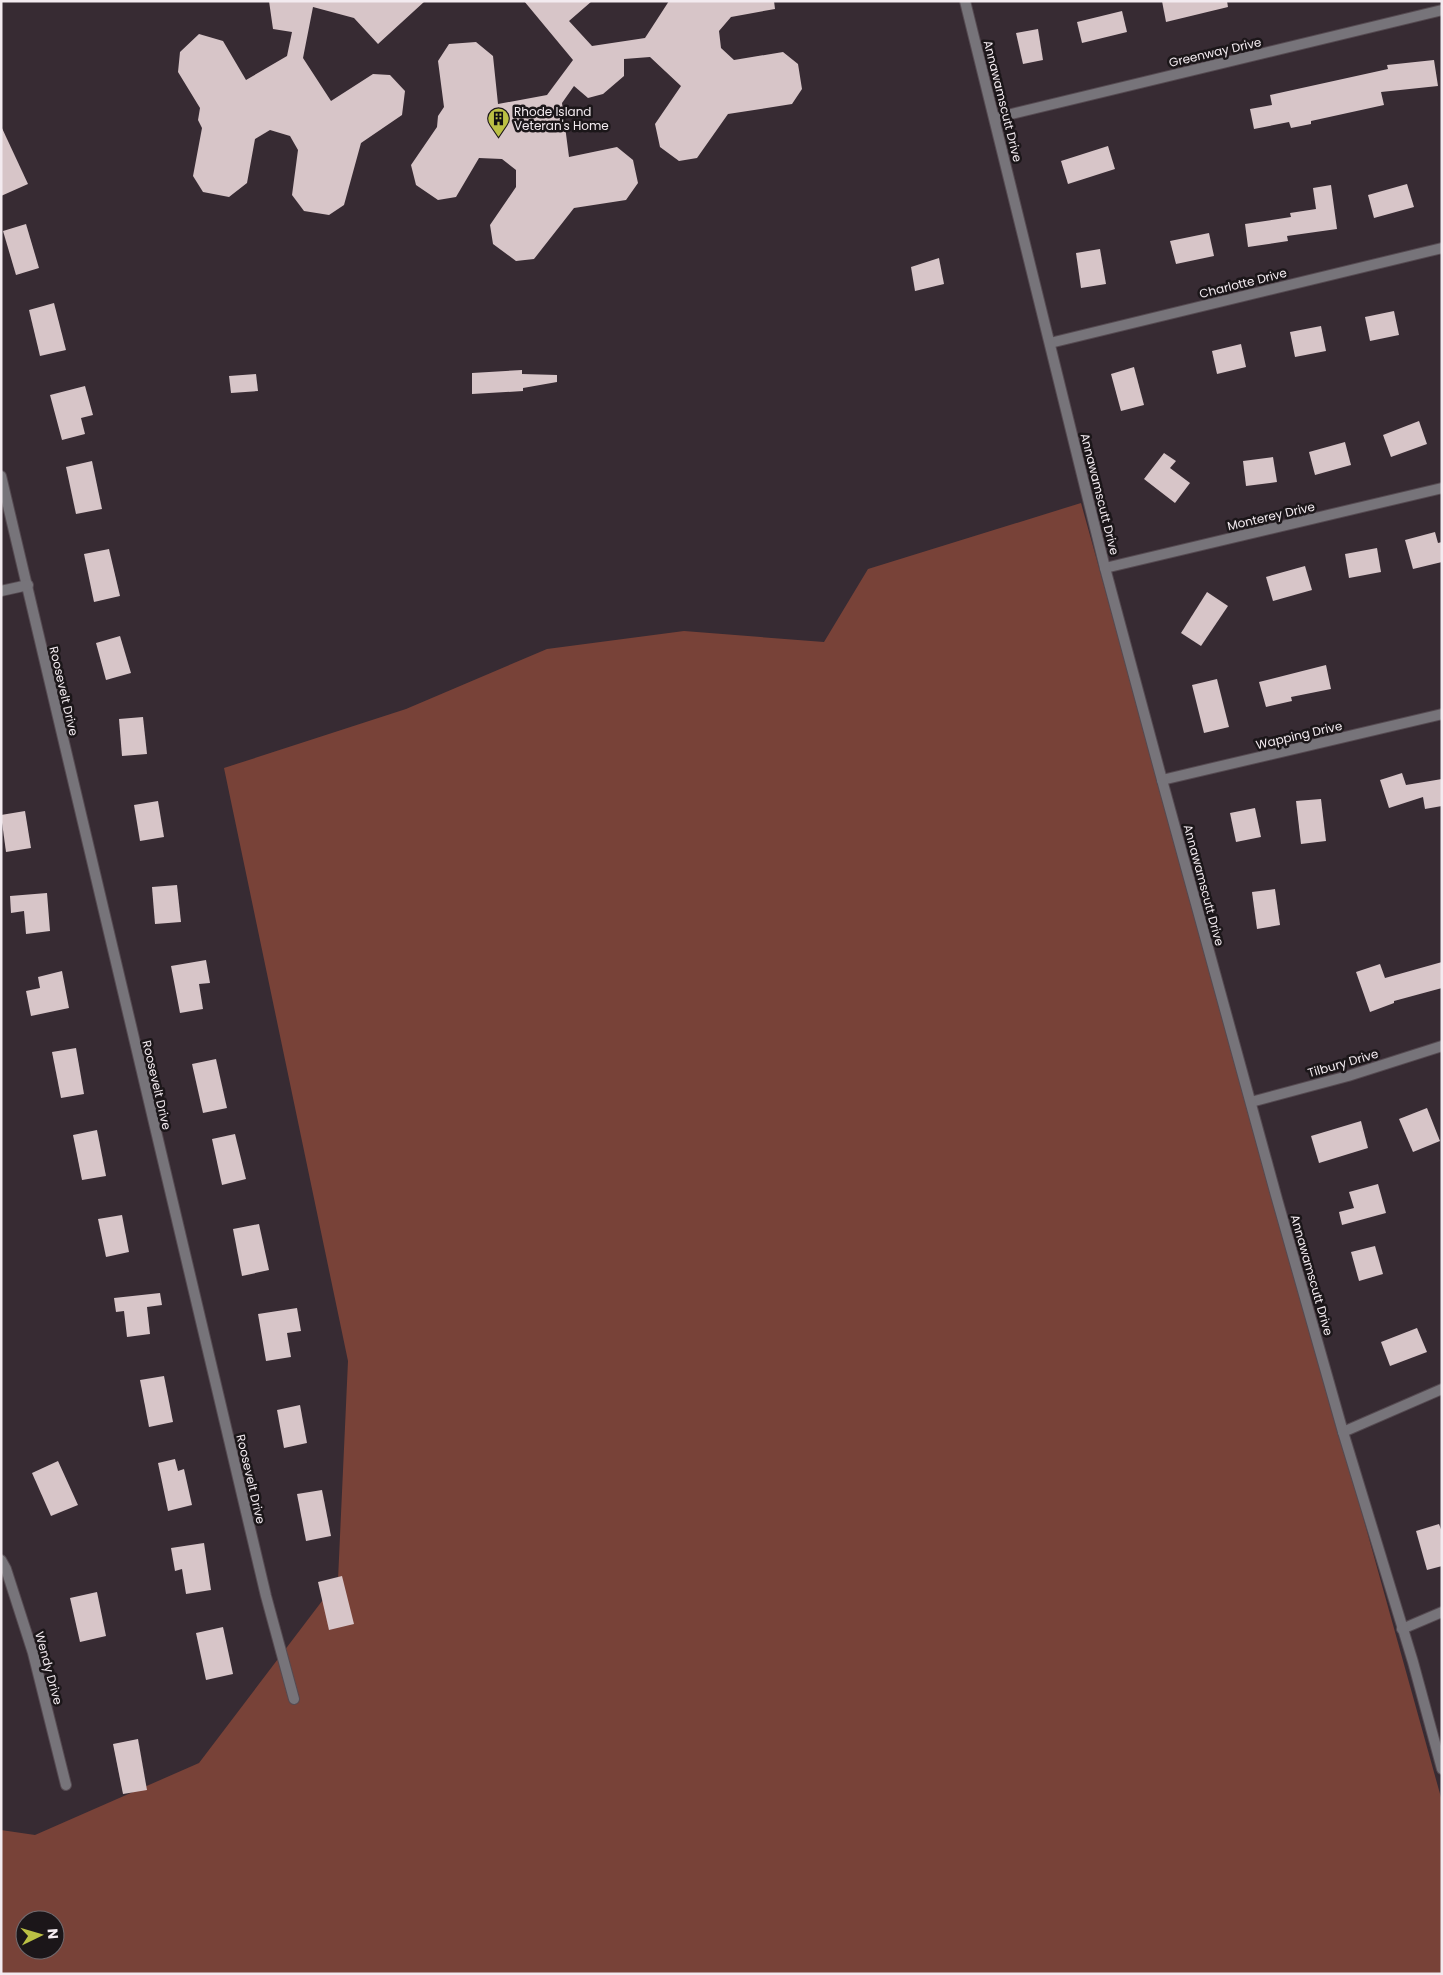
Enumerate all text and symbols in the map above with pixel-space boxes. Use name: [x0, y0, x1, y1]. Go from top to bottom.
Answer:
street label: Greenway Drive: [1167, 33, 1263, 71]
street label: Annawamscutt Drive: [980, 38, 1026, 164]
place label: Rhode Island Veteran's Home: [514, 103, 609, 134]
building icon: Rhode Island Veteran's Home: [486, 106, 510, 137]
street label: Charlotte Drive: [1197, 264, 1289, 302]
street label: Annawamscutt Drive: [1077, 431, 1123, 557]
street label: Monterey Drive: [1226, 498, 1316, 534]
street label: Roosevelt Drive: [45, 645, 83, 737]
street label: Wapping Drive: [1254, 717, 1344, 753]
street label: Annawamscutt Drive: [1180, 822, 1228, 948]
street label: Roosevelt Drive: [138, 1039, 176, 1131]
street label: Tilbury Drive: [1306, 1045, 1380, 1081]
street label: Annawamscutt Drive: [1287, 1213, 1337, 1337]
street label: Roosevelt Drive: [232, 1433, 270, 1525]
street label: Wendy Drive: [31, 1630, 67, 1706]
north arrow: [15, 1910, 65, 1960]
text: N: [43, 1928, 63, 1940]

